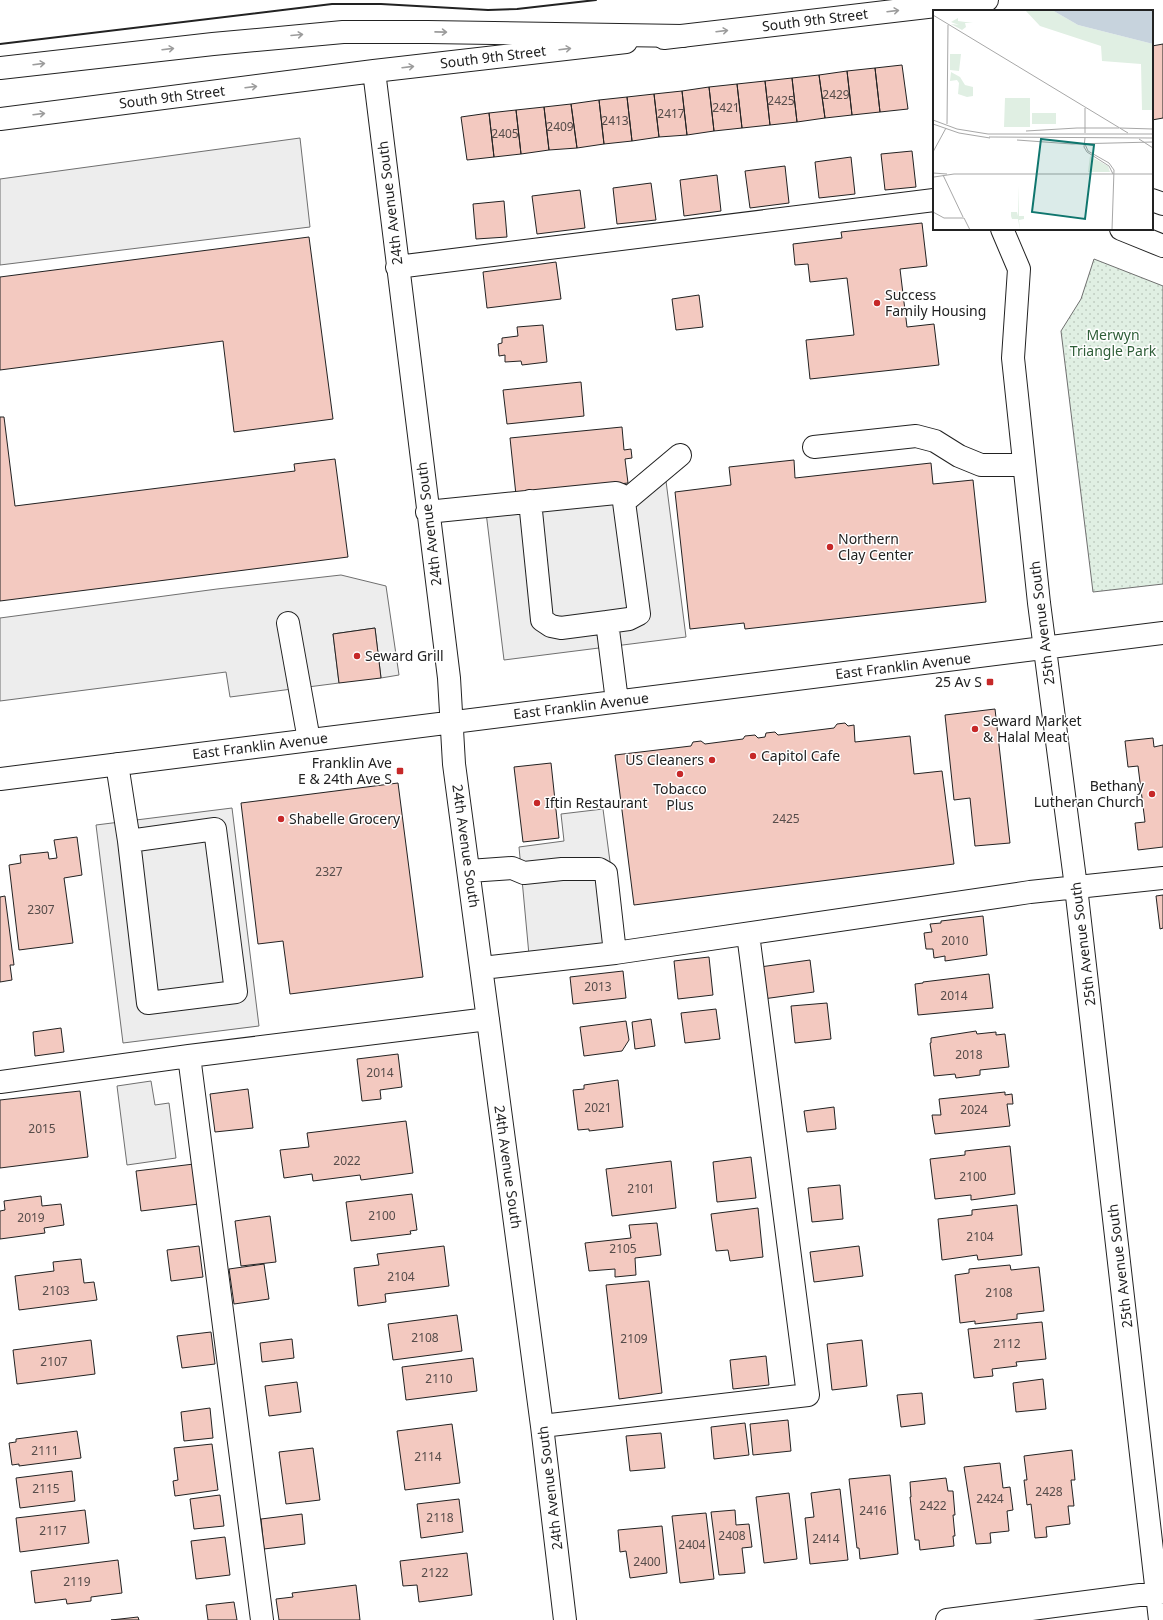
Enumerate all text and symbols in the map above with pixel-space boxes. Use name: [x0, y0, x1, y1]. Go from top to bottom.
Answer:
street label: South 9th Street: [761, 4, 869, 35]
one-way arrow: [886, 7, 899, 15]
inset map: [933, 10, 1153, 230]
one-way arrow: [715, 27, 728, 35]
one-way arrow: [434, 28, 447, 36]
one-way arrow: [290, 32, 303, 39]
street label: South 9th Street: [439, 41, 547, 72]
one-way arrow: [161, 45, 174, 53]
one-way arrow: [558, 45, 571, 53]
one-way arrow: [32, 60, 45, 68]
one-way arrow: [401, 63, 414, 71]
street label: South 9th Street: [118, 81, 226, 112]
one-way arrow: [244, 83, 257, 91]
house number: 2429: [822, 86, 850, 103]
house number: 2425: [767, 92, 795, 109]
house number: 2421: [712, 99, 740, 116]
house number: 2417: [657, 105, 685, 122]
one-way arrow: [32, 110, 45, 118]
house number: 2413: [601, 112, 629, 129]
house number: 2409: [546, 118, 574, 135]
house number: 2405: [491, 125, 519, 142]
street label: 24th Avenue South: [372, 140, 407, 266]
place label: Success Family Housing: [885, 285, 986, 320]
marker: Success Family Housing: [872, 298, 882, 308]
park label: Merwyn Triangle Park: [1070, 325, 1157, 360]
street label: 24th Avenue South: [411, 461, 446, 587]
place label: Northern Clay Center: [838, 529, 913, 564]
marker: Northern Clay Center: [825, 542, 835, 552]
street label: 25th Avenue South: [1024, 560, 1059, 686]
place label: Seward Grill: [365, 646, 444, 665]
street label: East Franklin Avenue: [834, 648, 972, 683]
marker: Seward Grill: [352, 651, 362, 661]
place label: 25 Av S: [935, 672, 982, 691]
marker: 25 Av S: [985, 677, 995, 687]
street label: East Franklin Avenue: [512, 688, 650, 723]
place label: Seward Market & Halal Meat: [983, 711, 1082, 746]
marker: Seward Market & Halal Meat: [970, 724, 980, 734]
street label: East Franklin Avenue: [191, 728, 329, 763]
place label: Capitol Cafe: [761, 746, 840, 765]
place label: US Cleaners: [625, 750, 704, 769]
marker: Capitol Cafe: [748, 751, 758, 761]
place label: Franklin Ave E & 24th Ave S: [298, 753, 392, 788]
marker: US Cleaners: [707, 755, 717, 765]
marker: Franklin Ave E & 24th Ave S: [395, 766, 405, 776]
marker: Tobacco Plus: [675, 769, 685, 779]
place label: Bethany Lutheran Church: [1034, 776, 1145, 811]
place label: Tobacco Plus: [653, 779, 707, 814]
street label: 24th Avenue South: [448, 783, 485, 909]
marker: Bethany Lutheran Church: [1147, 789, 1157, 799]
place label: Iftin Restaurant: [545, 793, 647, 812]
marker: Iftin Restaurant: [532, 798, 542, 808]
place label: Shabelle Grocery: [289, 809, 401, 828]
house number: 2425: [772, 810, 800, 827]
marker: Shabelle Grocery: [276, 814, 286, 824]
house number: 2327: [315, 863, 343, 880]
street label: 25th Avenue South: [1065, 881, 1100, 1007]
house number: 2307: [27, 901, 55, 918]
house number: 2010: [941, 932, 969, 949]
house number: 2013: [584, 978, 612, 995]
house number: 2014: [940, 987, 968, 1004]
house number: 2018: [955, 1046, 983, 1063]
house number: 2014: [366, 1064, 394, 1081]
house number: 2021: [584, 1099, 612, 1116]
house number: 2024: [960, 1101, 988, 1118]
street label: 24th Avenue South: [490, 1104, 527, 1230]
house number: 2015: [28, 1120, 56, 1137]
house number: 2022: [333, 1152, 361, 1169]
house number: 2100: [959, 1168, 987, 1185]
house number: 2101: [627, 1180, 655, 1197]
street label: 25th Avenue South: [1102, 1203, 1137, 1329]
house number: 2100: [368, 1207, 396, 1224]
house number: 2019: [17, 1209, 45, 1226]
house number: 2104: [966, 1228, 994, 1245]
house number: 2105: [609, 1240, 637, 1257]
house number: 2104: [387, 1268, 415, 1285]
house number: 2103: [42, 1282, 70, 1299]
house number: 2108: [985, 1284, 1013, 1301]
house number: 2108: [411, 1329, 439, 1346]
house number: 2109: [620, 1330, 648, 1347]
house number: 2112: [993, 1335, 1021, 1352]
house number: 2107: [40, 1353, 68, 1370]
house number: 2110: [425, 1370, 453, 1387]
street label: 24th Avenue South: [532, 1425, 567, 1551]
house number: 2111: [31, 1442, 59, 1459]
house number: 2114: [414, 1448, 442, 1465]
house number: 2115: [32, 1480, 60, 1497]
house number: 2428: [1035, 1483, 1063, 1500]
house number: 2424: [976, 1490, 1004, 1507]
house number: 2422: [919, 1497, 947, 1514]
house number: 2416: [859, 1502, 887, 1519]
house number: 2118: [426, 1509, 454, 1526]
house number: 2117: [39, 1522, 67, 1539]
house number: 2408: [718, 1527, 746, 1544]
house number: 2414: [812, 1530, 840, 1547]
house number: 2404: [678, 1536, 706, 1553]
house number: 2400: [633, 1553, 661, 1570]
house number: 2122: [421, 1564, 449, 1581]
house number: 2119: [63, 1573, 91, 1590]

